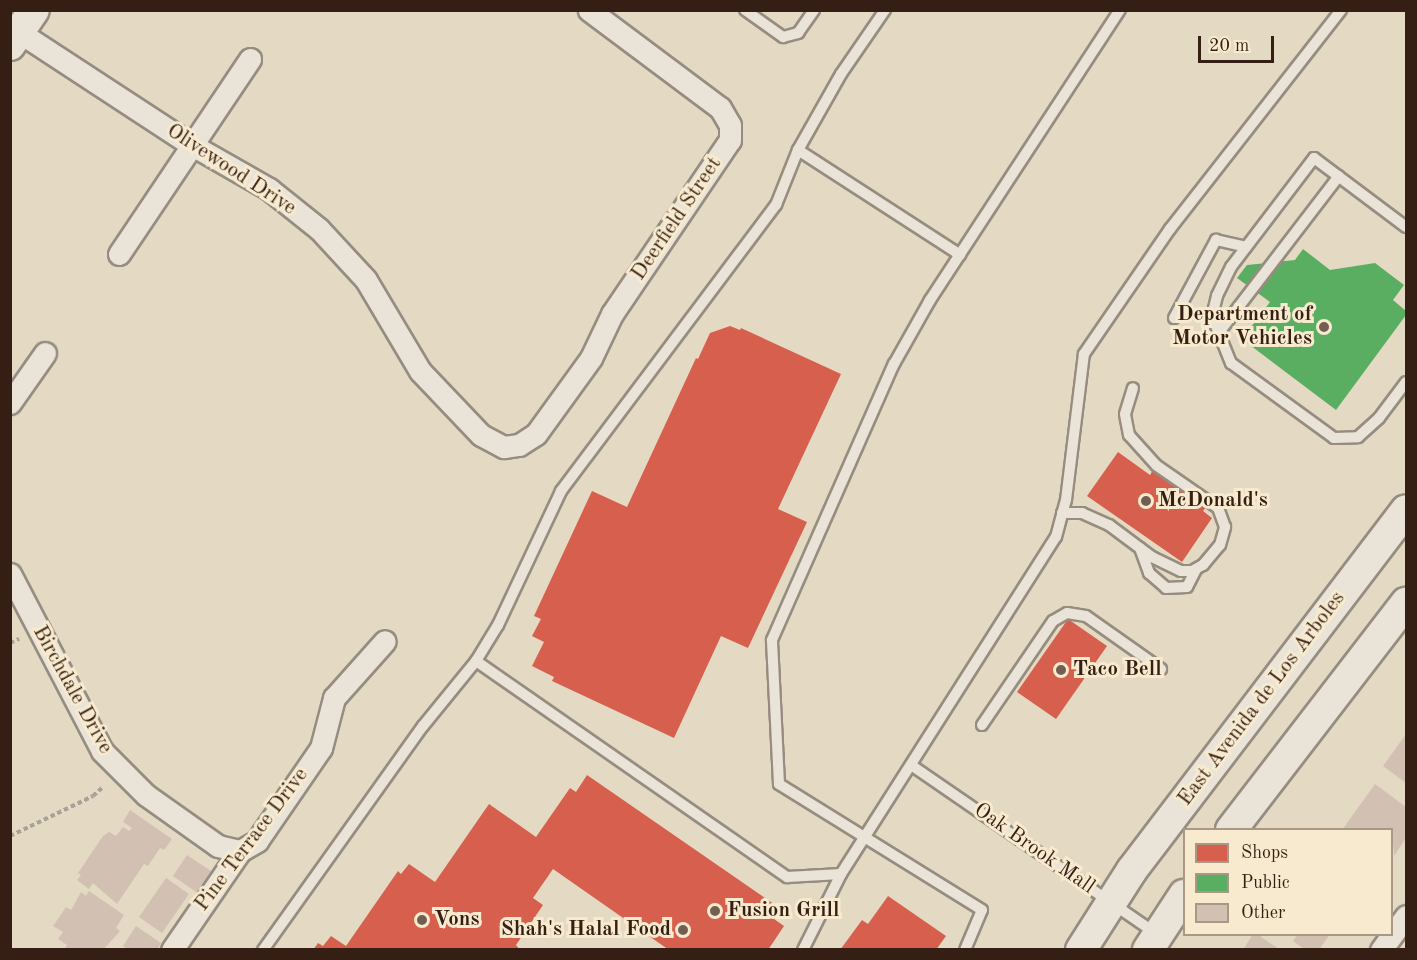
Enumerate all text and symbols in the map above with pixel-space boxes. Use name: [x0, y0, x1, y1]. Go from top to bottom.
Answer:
scale bar: [1201, 24, 1278, 62]
text: 20 m: [1209, 37, 1249, 55]
street label: Olivewood Drive: [162, 119, 300, 221]
street label: Deerfield Street: [626, 153, 728, 285]
place label: Department of Motor Vehicles: [1172, 302, 1312, 352]
marker: Department of Motor Vehicles: [1317, 320, 1331, 334]
place label: McDonald's: [1158, 488, 1268, 514]
marker: McDonald's: [1139, 494, 1153, 508]
street label: East Avenida de Los Arboles: [1173, 587, 1351, 811]
street label: Birchdale Drive: [26, 622, 118, 758]
place label: Taco Bell: [1073, 657, 1162, 683]
marker: Taco Bell: [1054, 663, 1068, 677]
street label: Pine Terrace Drive: [190, 763, 314, 917]
street label: Oak Brook Mall: [969, 798, 1099, 900]
legend: [1183, 828, 1393, 936]
text: Shops: [1241, 844, 1288, 862]
text: Public: [1241, 874, 1290, 892]
place label: Fusion Grill: [727, 898, 839, 924]
marker: Fusion Grill: [708, 904, 722, 918]
text: Other: [1241, 904, 1285, 922]
place label: Vons: [434, 907, 479, 933]
marker: Vons: [415, 913, 429, 927]
place label: Shah's Halal Food: [501, 917, 671, 943]
marker: Shah's Halal Food: [676, 923, 690, 937]

